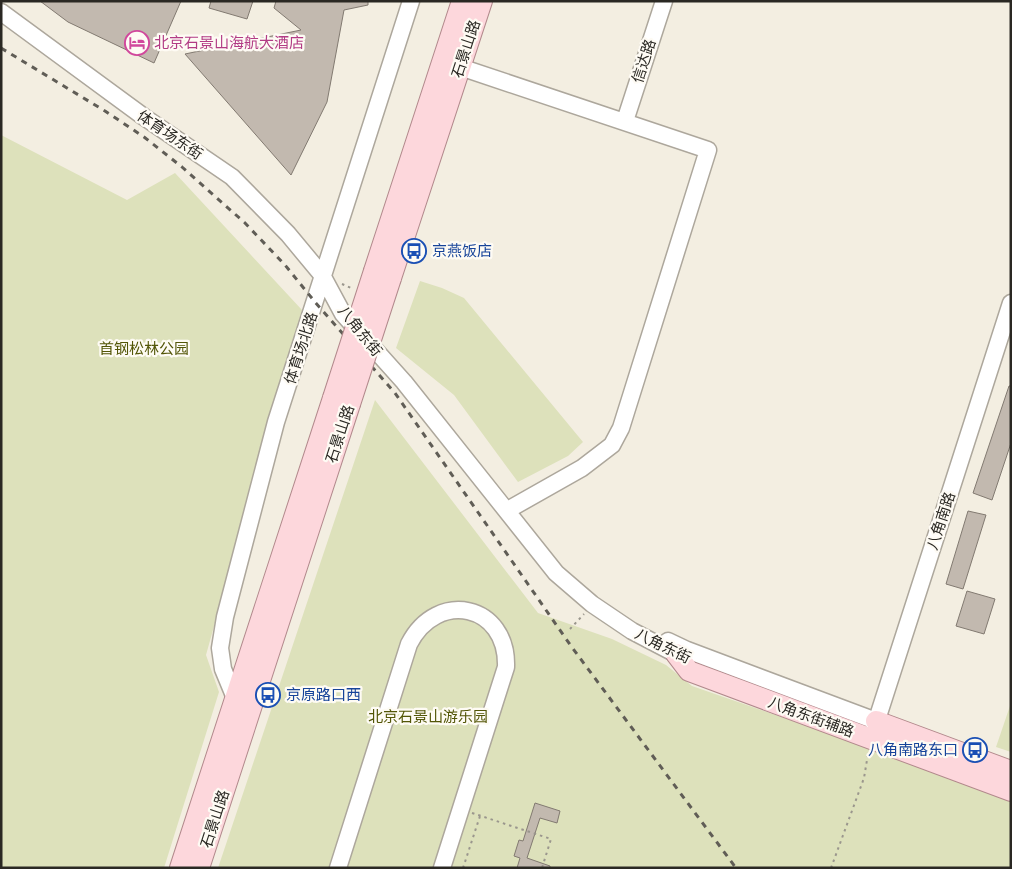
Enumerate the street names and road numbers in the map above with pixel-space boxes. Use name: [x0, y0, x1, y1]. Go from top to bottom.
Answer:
street label: 石景山路: [448, 18, 484, 80]
street label: 信达路: [628, 37, 660, 85]
street label: 体育场东街: [134, 107, 206, 163]
street label: 八角东街: [334, 302, 386, 360]
street label: 体育场北路: [281, 310, 321, 386]
street label: 石景山路: [322, 403, 358, 465]
street label: 八角南路: [923, 490, 959, 552]
street label: 八角东街: [632, 625, 694, 667]
street label: 八角东街辅路: [766, 693, 856, 741]
street label: 石景山路: [197, 788, 233, 850]

